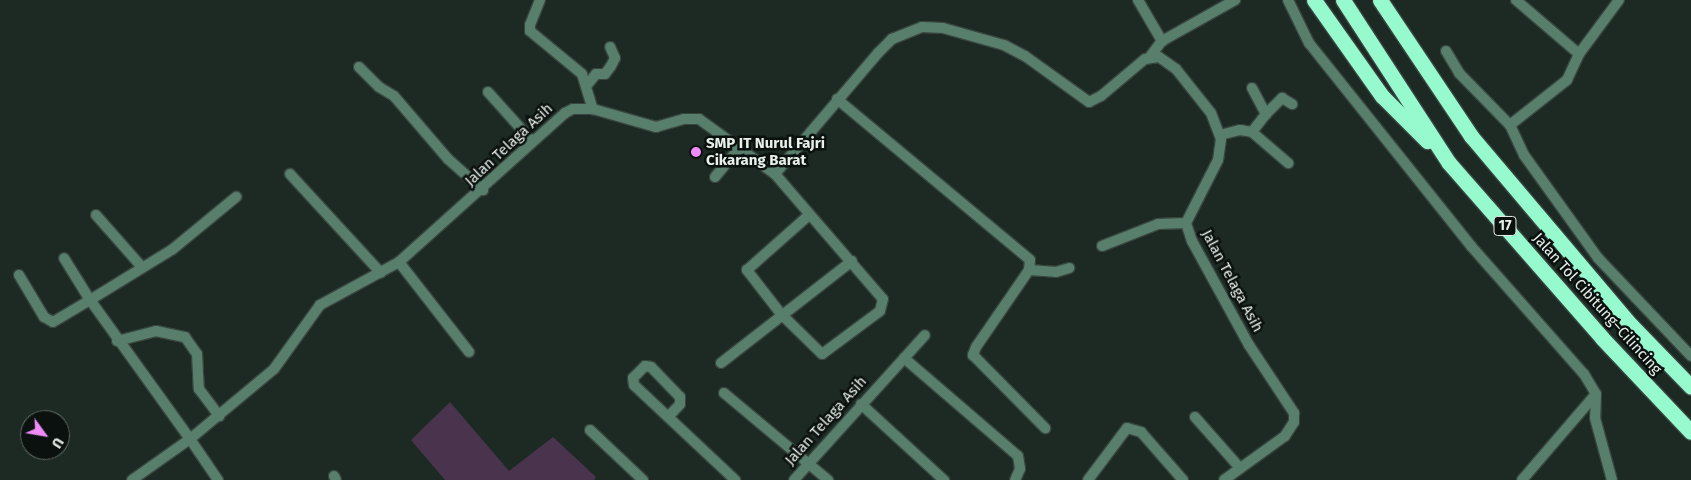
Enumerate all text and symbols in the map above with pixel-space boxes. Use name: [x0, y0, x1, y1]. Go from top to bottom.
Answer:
street label: Jalan Telaga Asih: [461, 100, 557, 190]
place label: SMP IT Nurul Fajri Cikarang Barat: [706, 134, 825, 169]
marker: SMP IT Nurul Fajri Cikarang Barat: [690, 146, 702, 158]
road number: 17: [1492, 215, 1518, 238]
street label: Jalan Telaga Asih: [1197, 227, 1267, 335]
street label: Jalan Tol Cibitung–Cilincing: [1529, 230, 1665, 378]
street label: Jalan Telaga Asih: [781, 373, 871, 469]
north arrow: [20, 410, 70, 460]
text: U: [48, 434, 67, 451]

